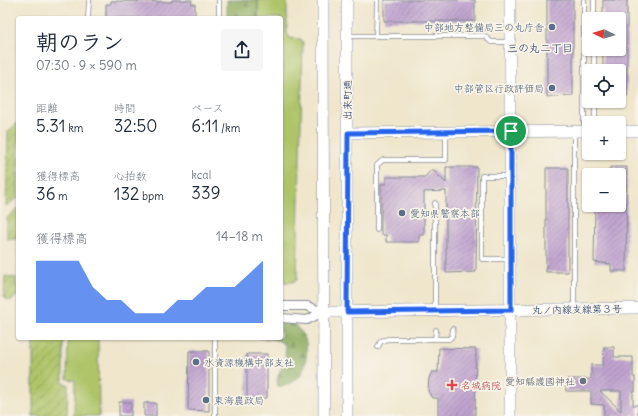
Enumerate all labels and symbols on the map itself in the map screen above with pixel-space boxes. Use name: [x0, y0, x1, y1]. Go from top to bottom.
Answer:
north arrow: [582, 12, 626, 56]
place label: 中部地方整備局三の丸庁舎: [424, 21, 544, 34]
marker: 中部地方整備局三の丸庁舎: [547, 22, 557, 32]
district label: 三の丸二丁目: [507, 41, 573, 55]
street label: 出来町通: [341, 80, 354, 120]
place label: 中部管区行政評価局: [454, 82, 544, 95]
marker: 中部管区行政評価局: [547, 83, 557, 93]
pin: [494, 114, 528, 148]
place label: 愛知県警察本部: [410, 207, 480, 220]
marker: 愛知県警察本部: [397, 208, 407, 218]
street label: 丸ノ内線支線第３号: [532, 302, 622, 317]
place label: 水資源機構中部支社: [204, 356, 294, 369]
marker: 水資源機構中部支社: [191, 357, 201, 367]
place label: 愛知縣護國神社: [505, 375, 575, 388]
marker: 愛知縣護國神社: [578, 376, 588, 386]
marker: 名城病院: [446, 379, 458, 391]
place label: 名城病院: [461, 379, 501, 392]
place label: 東海農政局: [214, 394, 264, 407]
marker: 東海農政局: [201, 395, 211, 405]

